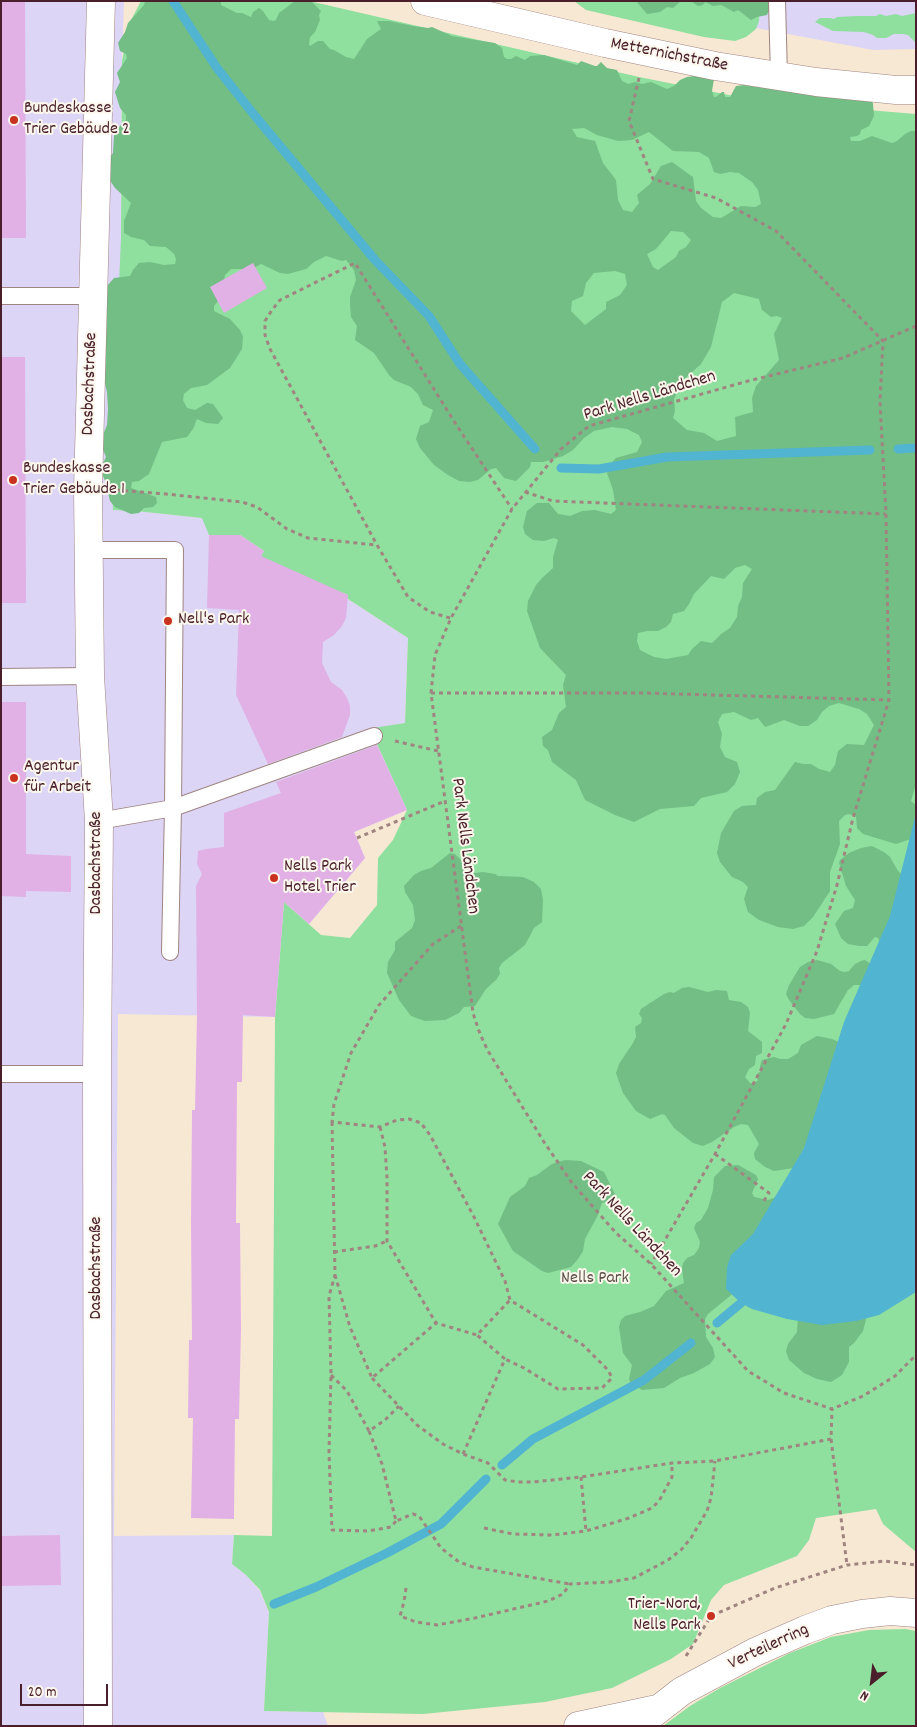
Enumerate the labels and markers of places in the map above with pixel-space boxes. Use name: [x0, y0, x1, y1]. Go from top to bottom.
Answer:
place label: Bundeskasse Trier Gebäude 2: [24, 99, 130, 142]
marker: Bundeskasse Trier Gebäude 2: [8, 114, 20, 126]
place label: Bundeskasse Trier Gebäude 1: [23, 459, 125, 502]
marker: Bundeskasse Trier Gebäude 1: [7, 474, 19, 486]
place label: Nell's Park: [178, 610, 249, 632]
marker: Nell's Park: [162, 615, 174, 627]
place label: Agentur für Arbeit: [24, 757, 91, 800]
marker: Agentur für Arbeit: [8, 772, 20, 784]
place label: Nells Park Hotel Trier: [284, 857, 356, 900]
marker: Nells Park Hotel Trier: [268, 872, 280, 884]
place label: Trier-Nord, Nells Park: [628, 1595, 701, 1638]
marker: Trier-Nord, Nells Park: [705, 1610, 717, 1622]

